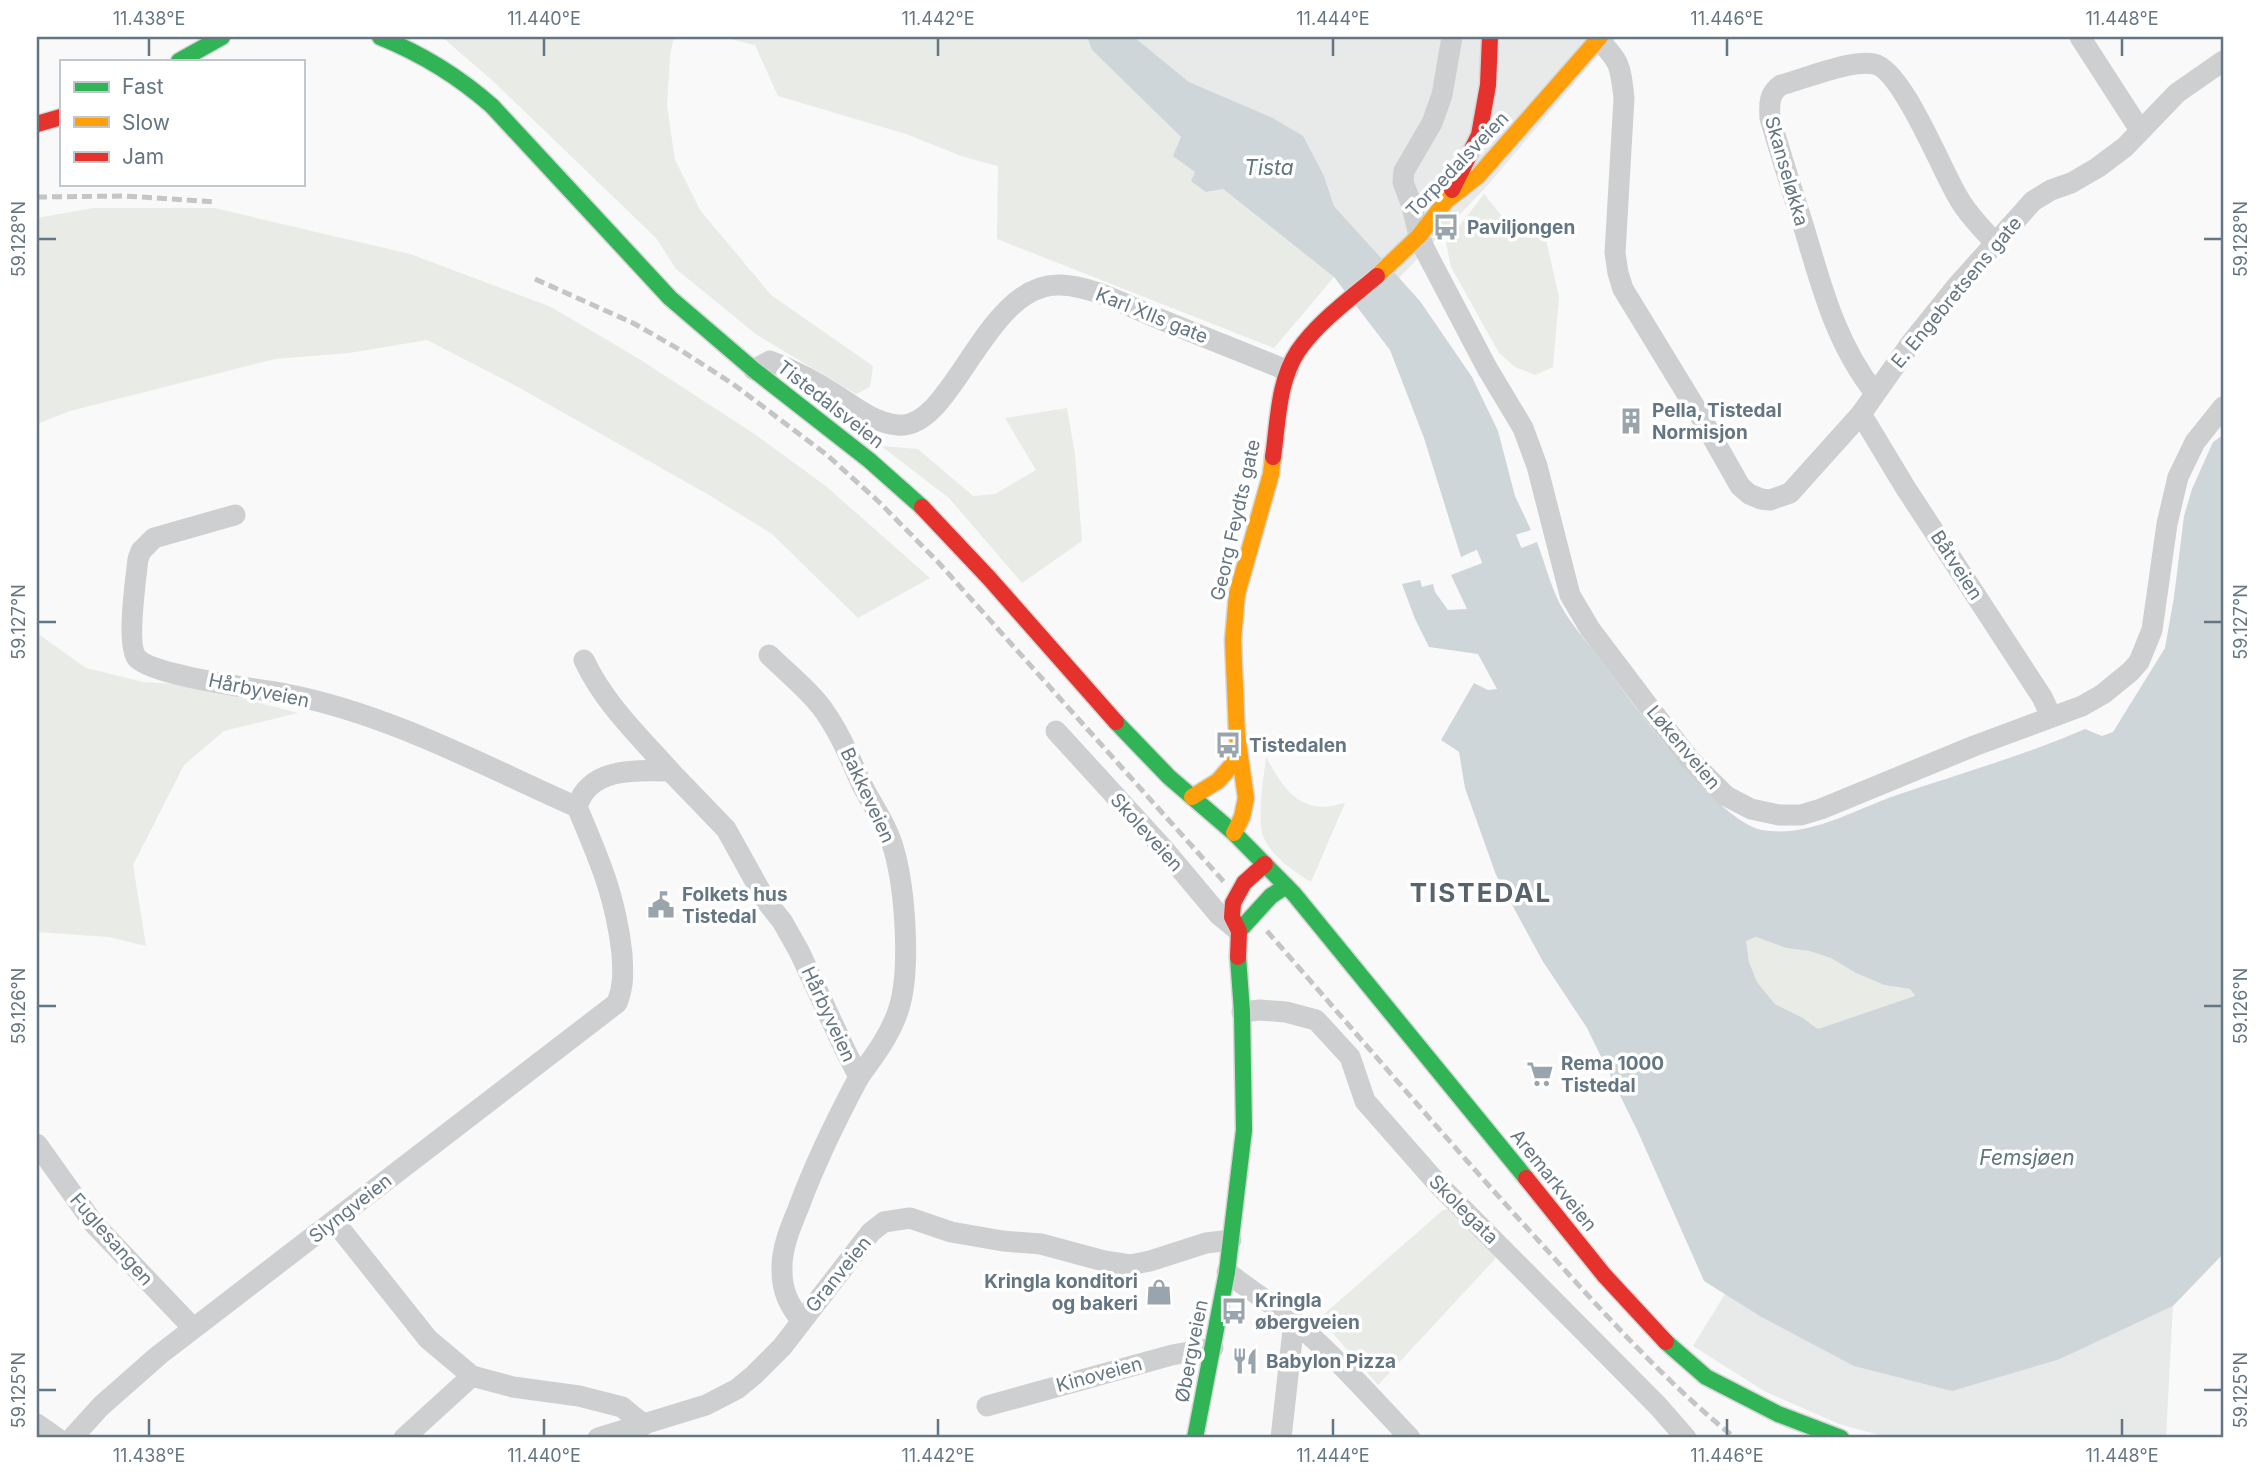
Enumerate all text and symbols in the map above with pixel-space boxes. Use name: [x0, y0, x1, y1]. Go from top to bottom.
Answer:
text: 11.438°E: [113, 8, 185, 29]
text: 11.440°E: [507, 8, 581, 29]
text: 11.442°E: [901, 8, 975, 29]
text: 11.444°E: [1296, 8, 1370, 29]
text: 11.446°E: [1690, 8, 1764, 29]
text: 11.448°E: [2086, 8, 2158, 29]
legend: [60, 60, 304, 186]
text: Fast: [122, 74, 164, 99]
street label: Torpedalsveien: [1401, 107, 1513, 222]
text: Slow: [122, 110, 170, 135]
street label: Skanseløkka: [1760, 114, 1813, 229]
text: Jam: [122, 144, 164, 169]
water label: Tista: [1244, 155, 1294, 180]
text: 59.128°N: [8, 201, 29, 277]
text: 59.128°N: [2230, 201, 2251, 277]
bus stop icon: Paviljongen: [1431, 212, 1461, 242]
street label: E. Engebretsens gate: [1886, 212, 2026, 373]
place label: Paviljongen: [1467, 216, 1575, 239]
street label: Karl XIIs gate: [1092, 283, 1211, 348]
street label: Tistedalsveien: [773, 356, 889, 453]
place label: Pella, Tistedal Normisjon: [1652, 399, 1782, 444]
building icon: Pella, Tistedal Normisjon: [1616, 406, 1646, 436]
street label: Georg Feydts gate: [1206, 437, 1265, 603]
street label: Båtveien: [1926, 526, 1987, 604]
text: 59.127°N: [8, 584, 29, 660]
text: 59.127°N: [2230, 584, 2251, 660]
street label: Hårbyveien: [206, 669, 311, 712]
street label: Løkenveien: [1642, 701, 1725, 794]
bus stop icon: Tistedalen: [1213, 730, 1243, 760]
place label: Tistedalen: [1249, 734, 1347, 757]
street label: Bakkeveien: [835, 744, 900, 847]
street label: Skoleveien: [1106, 789, 1188, 876]
district label: TISTEDAL: [1410, 877, 1552, 908]
place label: Folkets hus Tistedal: [682, 883, 788, 928]
public building icon: Folkets hus Tistedal: [646, 890, 676, 920]
street label: Hårbyveien: [796, 963, 861, 1066]
text: 59.126°N: [8, 968, 29, 1044]
text: 59.126°N: [2230, 968, 2251, 1044]
place label: Rema 1000 Tistedal: [1561, 1052, 1664, 1097]
supermarket icon: Rema 1000 Tistedal: [1525, 1059, 1555, 1089]
street label: Aremarkveien: [1505, 1125, 1602, 1236]
water label: Femsjøen: [1979, 1145, 2075, 1170]
street label: Slyngveien: [304, 1169, 396, 1248]
street label: Skolegata: [1424, 1170, 1503, 1249]
street label: Fuglesangen: [65, 1188, 158, 1290]
street label: Granveien: [801, 1232, 876, 1317]
place label: Kringla konditori og bakeri: [984, 1270, 1138, 1315]
shop icon: Kringla konditori og bakeri: [1144, 1277, 1174, 1307]
place label: Kringla øbergveien: [1255, 1289, 1360, 1334]
bus stop icon: Kringla øbergveien: [1219, 1296, 1249, 1326]
street label: Øbergveien: [1170, 1298, 1213, 1404]
restaurant icon: Babylon Pizza: [1230, 1346, 1260, 1376]
place label: Babylon Pizza: [1266, 1350, 1396, 1373]
text: 59.125°N: [8, 1352, 29, 1428]
street label: Kinoveien: [1054, 1352, 1145, 1397]
text: 59.125°N: [2230, 1352, 2251, 1428]
text: 11.438°E: [113, 1445, 185, 1466]
text: 11.440°E: [507, 1445, 581, 1466]
text: 11.442°E: [901, 1445, 975, 1466]
text: 11.444°E: [1296, 1445, 1370, 1466]
text: 11.446°E: [1690, 1445, 1764, 1466]
text: 11.448°E: [2086, 1445, 2158, 1466]

